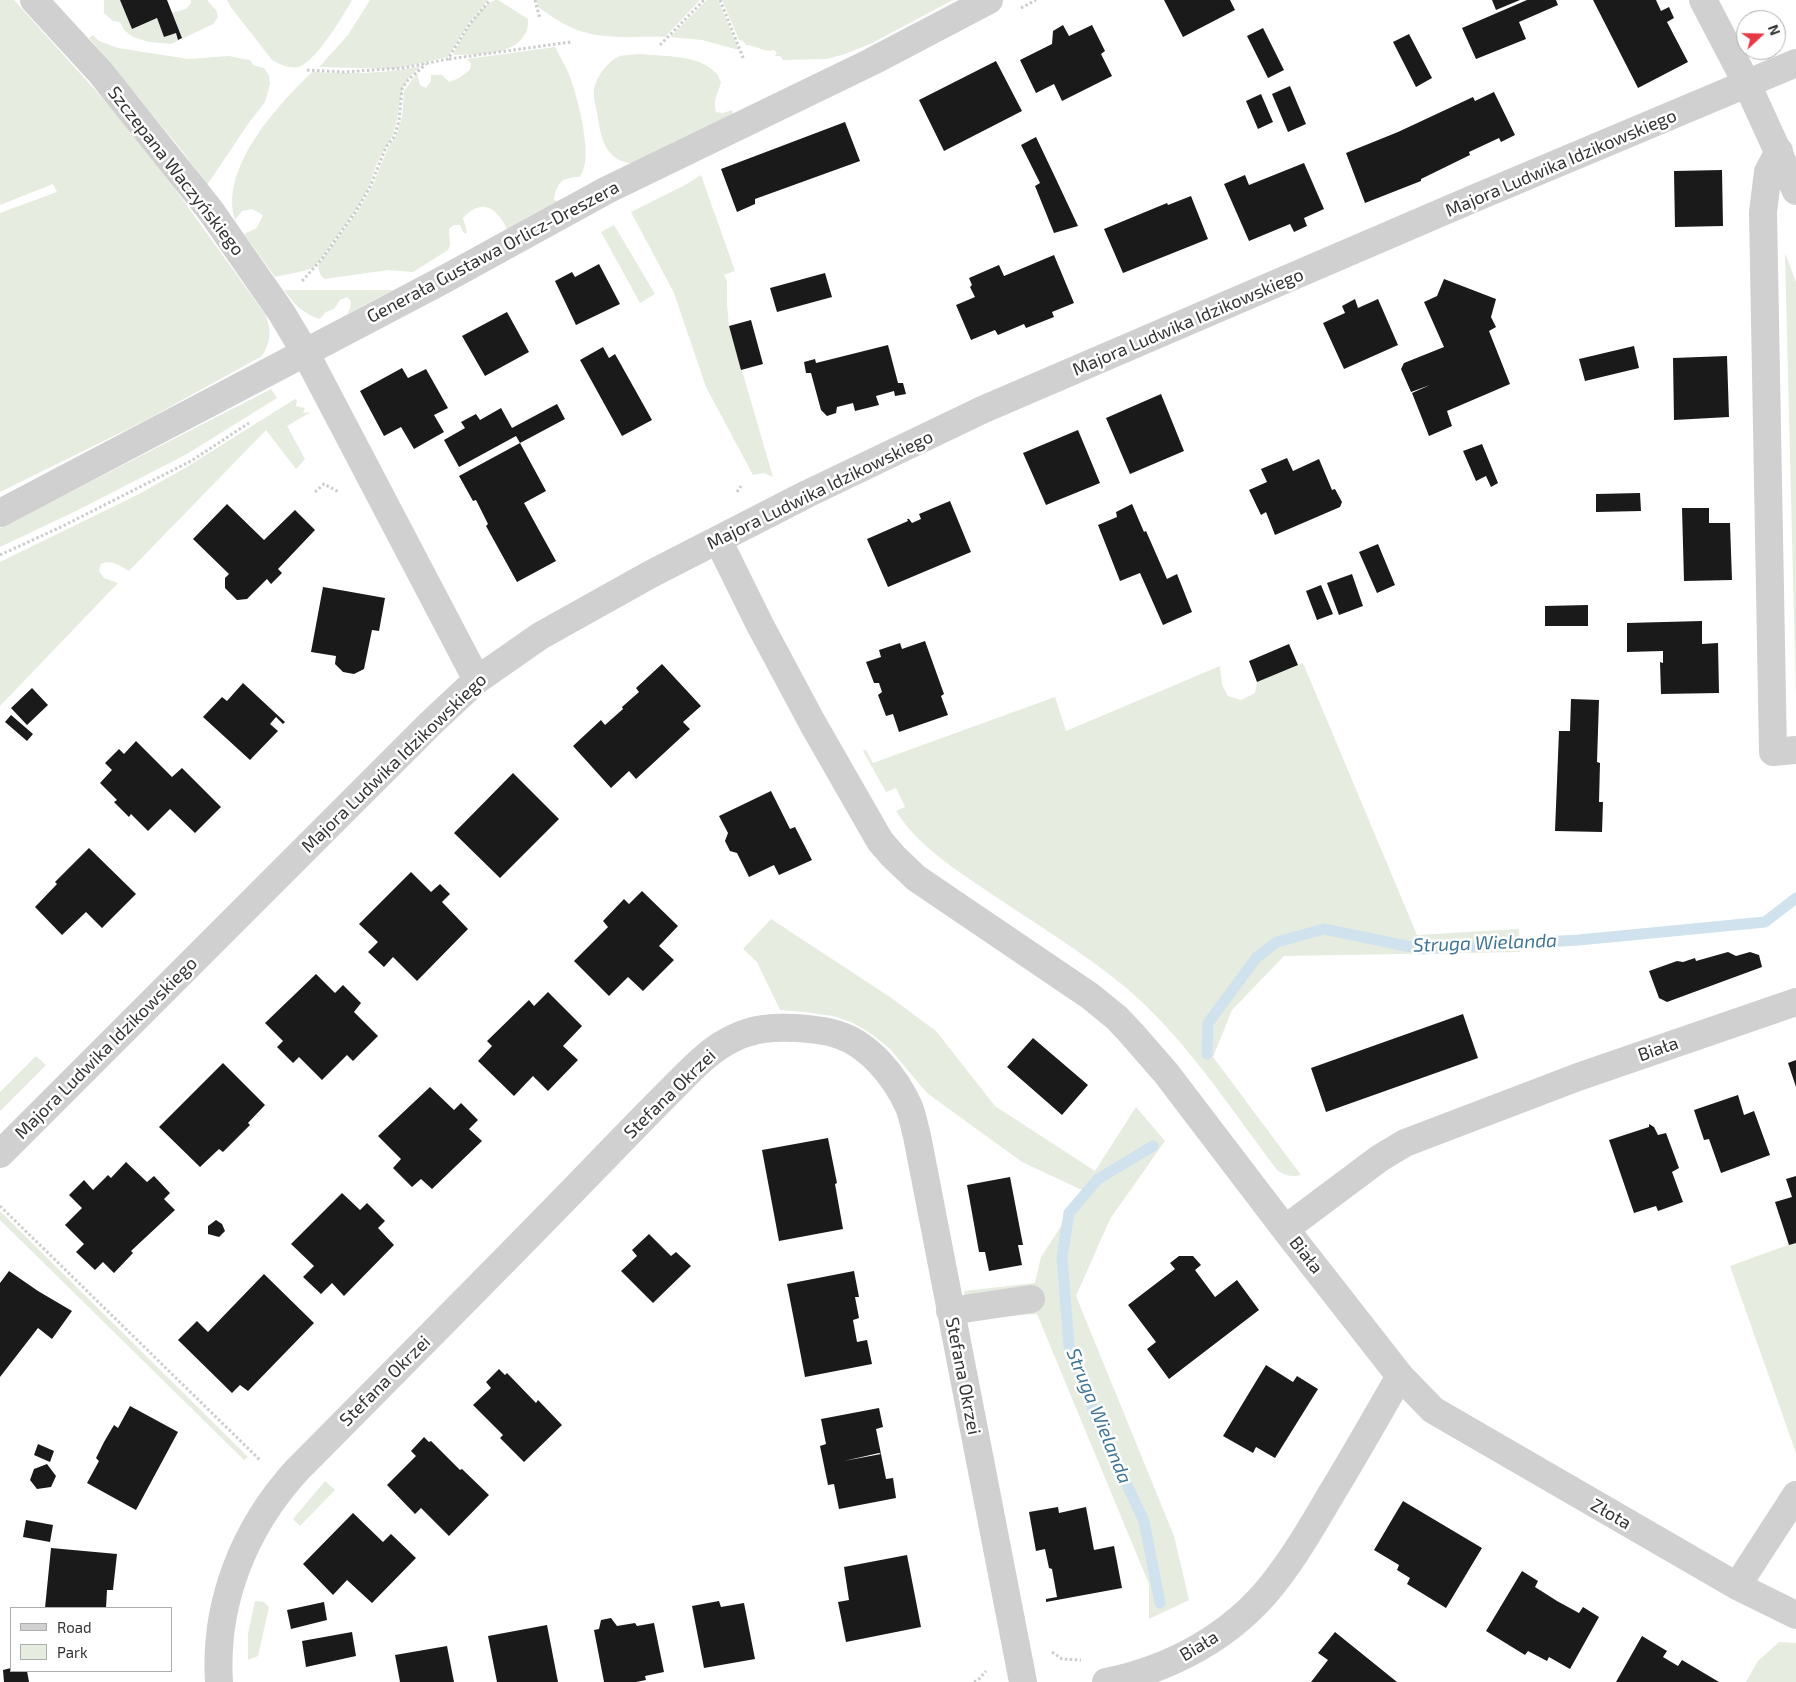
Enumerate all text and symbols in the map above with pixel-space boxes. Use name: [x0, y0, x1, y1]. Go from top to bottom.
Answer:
north arrow: [1736, 10, 1786, 60]
text: N: [1765, 22, 1784, 38]
street label: Szczepana Waczyńskiego: [103, 82, 249, 260]
street label: Majora Ludwika Idzikowskiego: [1442, 104, 1680, 222]
street label: Generała Gustawa Orlicz-Dreszera: [363, 176, 623, 328]
street label: Majora Ludwika Idzikowskiego: [1069, 263, 1307, 381]
street label: Majora Ludwika Idzikowskiego: [703, 426, 937, 554]
street label: Majora Ludwika Idzikowskiego: [297, 669, 491, 857]
water label: Struga Wielanda: [1413, 929, 1557, 957]
street label: Majora Ludwika Idzikowskiego: [10, 952, 202, 1144]
street label: Biała: [1635, 1032, 1681, 1066]
street label: Stefana Okrzei: [620, 1045, 720, 1143]
street label: Biała: [1285, 1232, 1327, 1278]
street label: Stefana Okrzei: [941, 1315, 985, 1437]
street label: Stefana Okrzei: [335, 1331, 435, 1431]
water label: Struga Wielanda: [1061, 1345, 1137, 1487]
street label: Złota: [1587, 1494, 1635, 1534]
legend: [10, 1607, 172, 1672]
text: Road: [57, 1618, 92, 1636]
street label: Biała: [1176, 1626, 1222, 1666]
text: Park: [57, 1643, 88, 1661]

